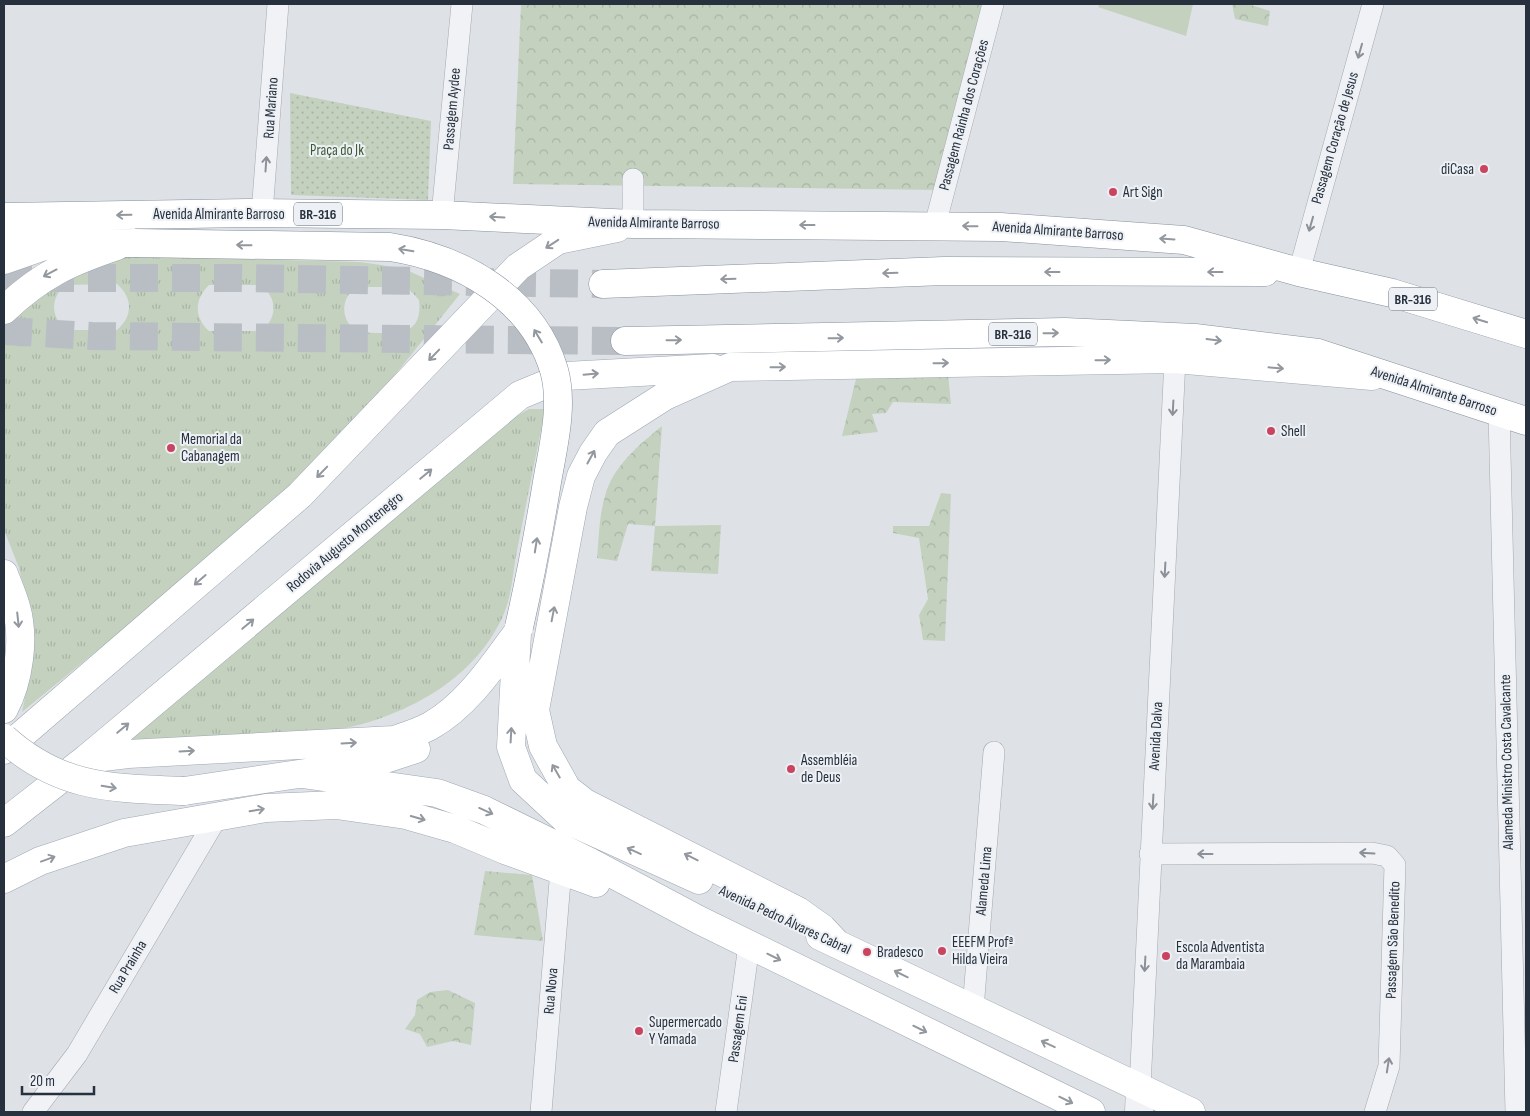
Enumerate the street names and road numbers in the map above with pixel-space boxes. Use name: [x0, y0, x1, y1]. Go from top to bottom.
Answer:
street label: Passagem Rainha dos Corações: [935, 37, 993, 193]
street label: Passagem Aydee: [439, 67, 465, 151]
street label: Passagem Coração de Jesus: [1307, 70, 1363, 206]
street label: Rua Mariano: [259, 77, 283, 139]
road number: BR-316: [294, 202, 342, 225]
street label: Avenida Almirante Barroso: [152, 205, 285, 224]
street label: Avenida Almirante Barroso: [587, 212, 720, 234]
street label: Avenida Almirante Barroso: [991, 217, 1124, 245]
road number: BR-316: [1389, 288, 1437, 310]
road number: BR-316: [989, 322, 1037, 346]
street label: Avenida Almirante Barroso: [1368, 361, 1499, 420]
street label: Rodovia Augusto Montenegro: [283, 488, 407, 596]
street label: Alameda Ministro Costa Cavalcante: [1496, 674, 1518, 851]
street label: Avenida Dalva: [1145, 701, 1167, 772]
street label: Alameda Lima: [971, 846, 996, 917]
street label: Avenida Pedro Álvares Cabral: [715, 881, 854, 959]
street label: Passagem São Benedito: [1381, 881, 1405, 999]
street label: Rua Prainha: [105, 937, 151, 997]
street label: Rua Nova: [540, 967, 563, 1015]
street label: Passagem Eni: [724, 994, 752, 1064]

